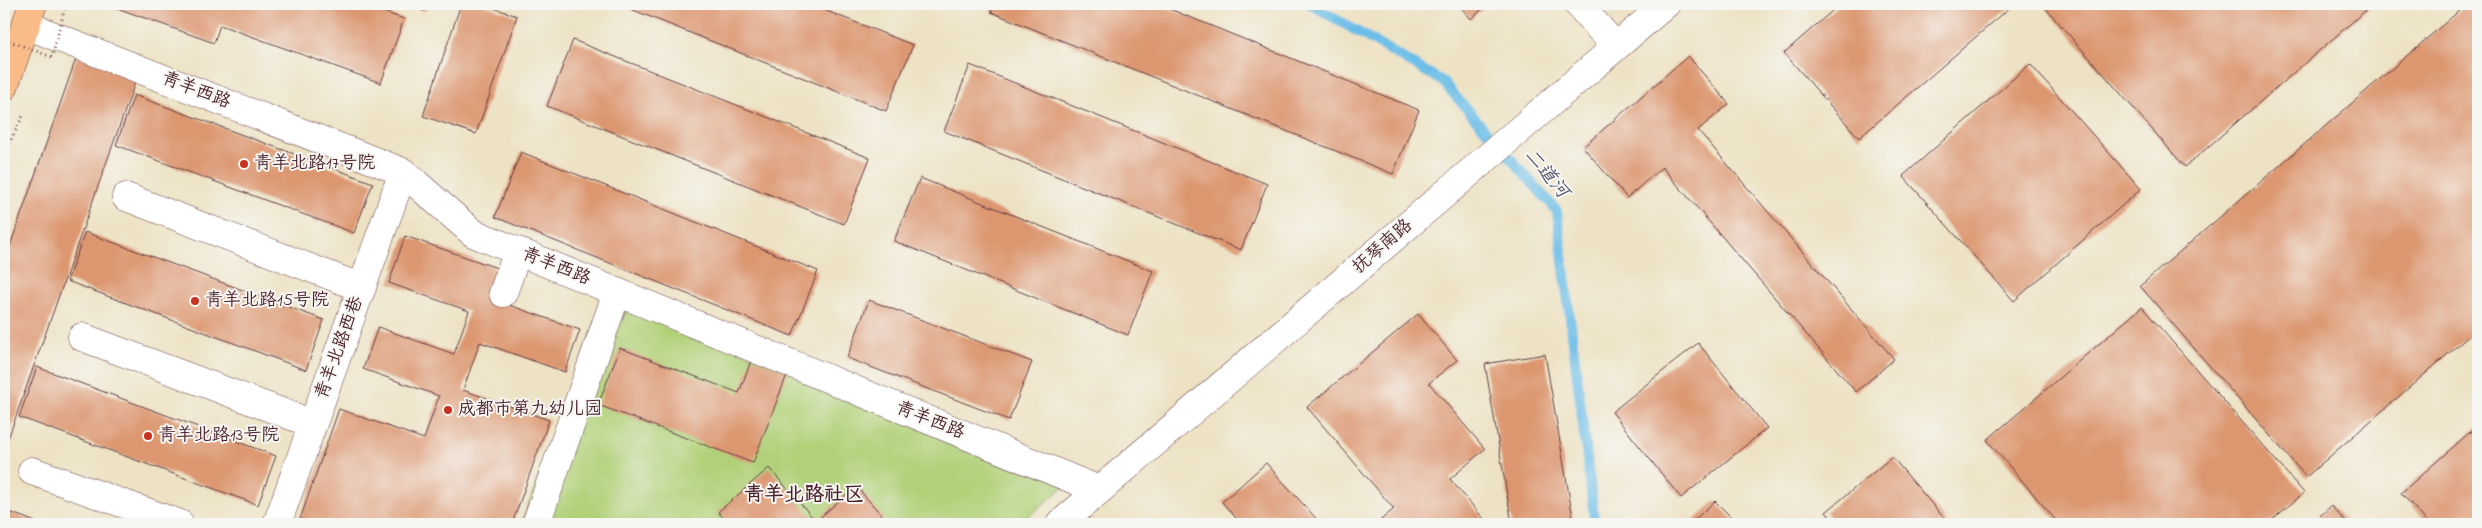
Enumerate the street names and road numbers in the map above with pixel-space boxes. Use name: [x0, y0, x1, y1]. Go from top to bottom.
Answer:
street label: 青羊西路: [158, 66, 234, 116]
street label: 抚琴南路: [1347, 214, 1419, 280]
street label: 青羊西路: [518, 241, 594, 293]
street label: 青羊北路西巷: [309, 293, 371, 403]
street label: 青羊西路: [892, 395, 968, 447]

